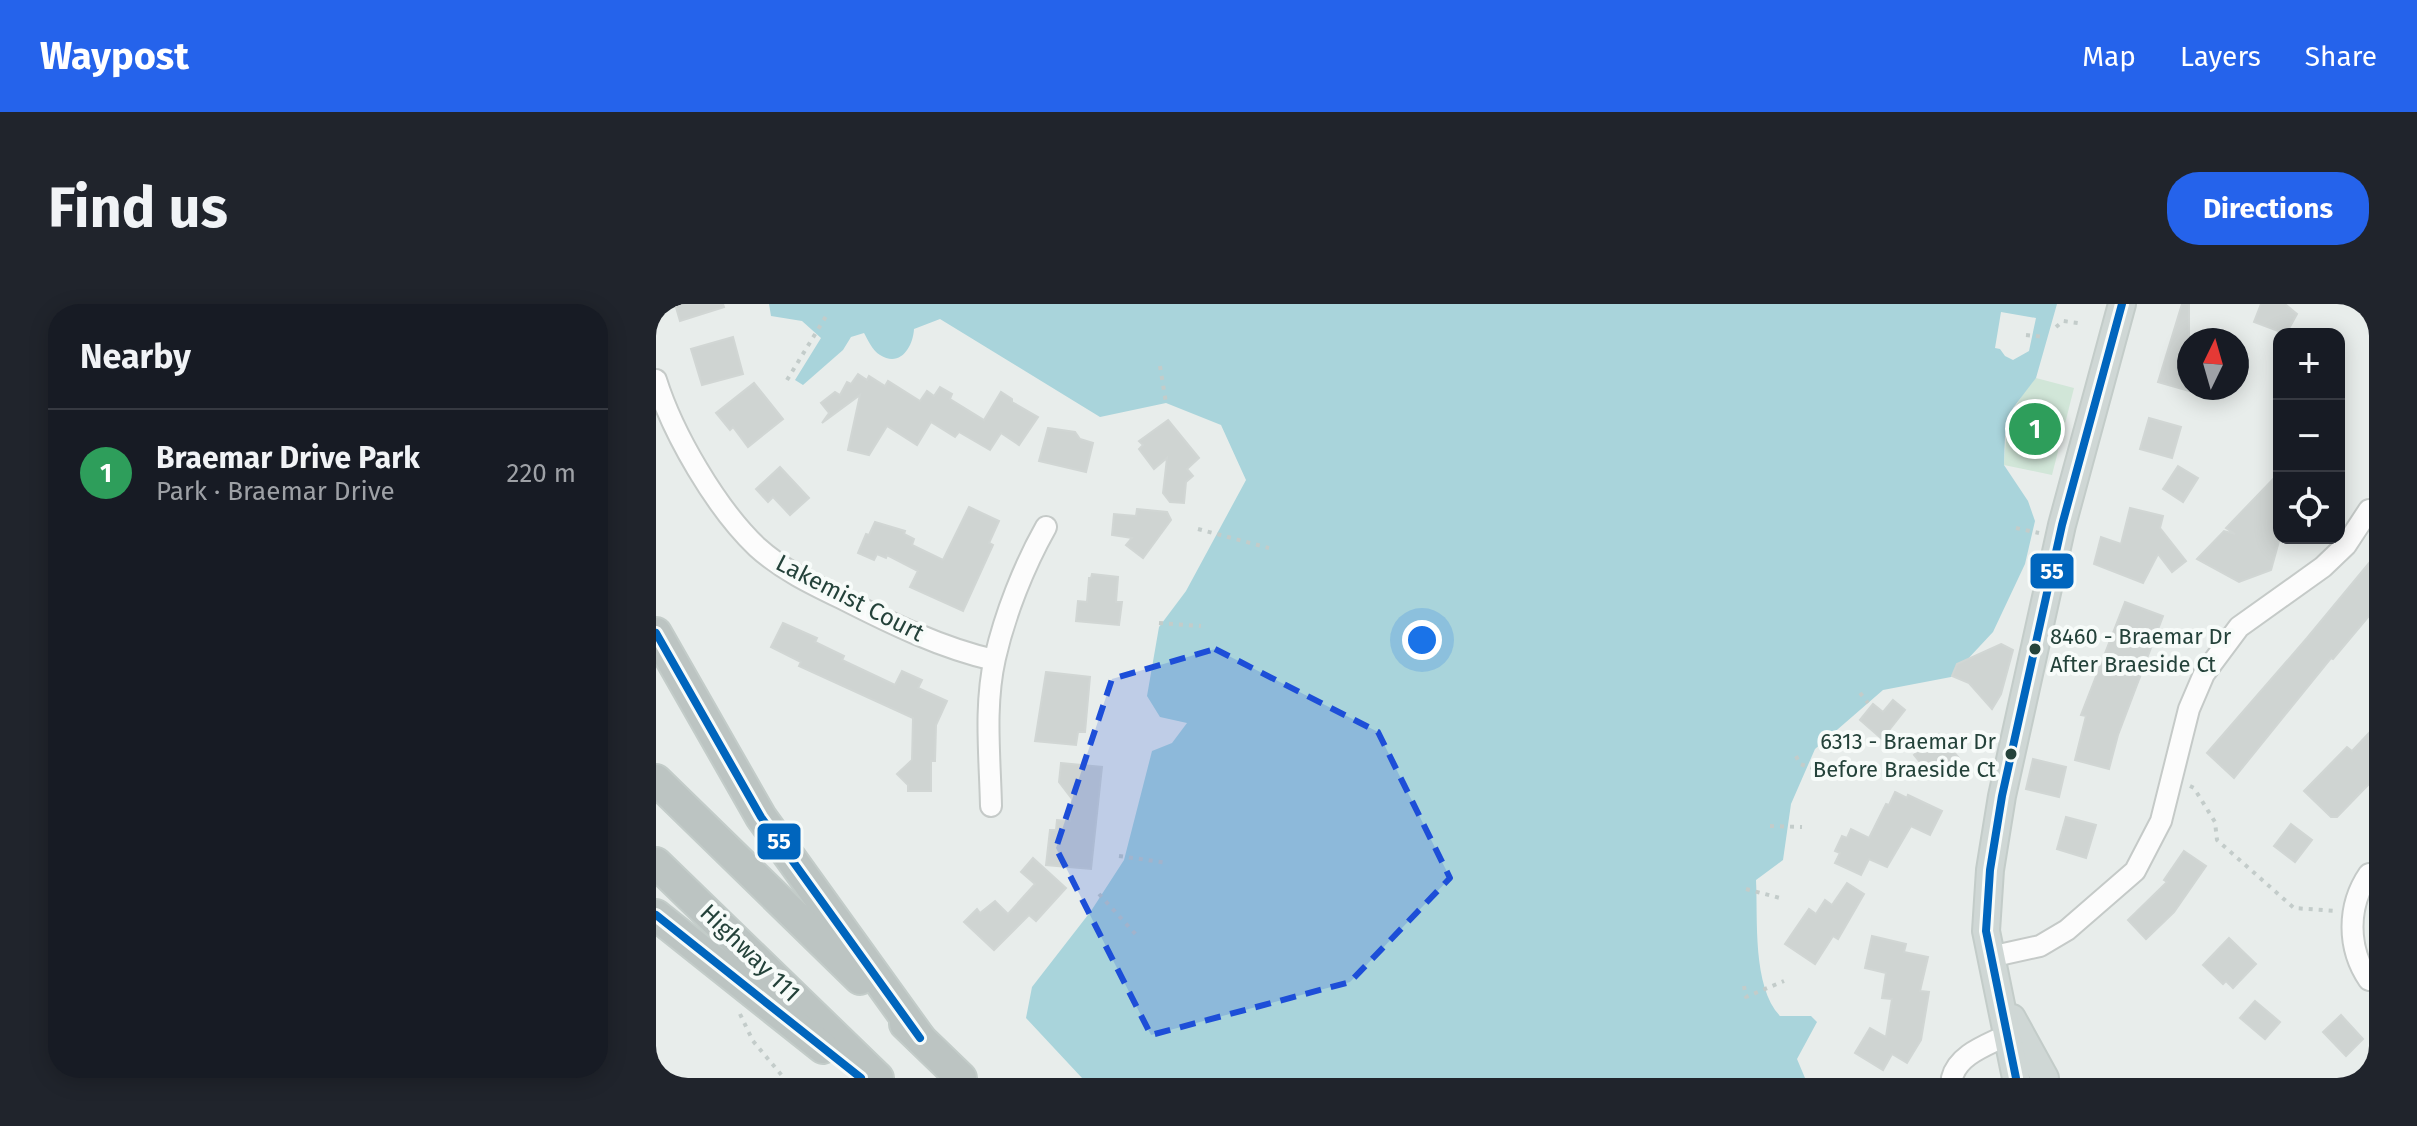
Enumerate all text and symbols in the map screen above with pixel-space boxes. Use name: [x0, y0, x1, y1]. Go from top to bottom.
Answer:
text: Waypost: [40, 33, 189, 79]
text: Map: [2082, 40, 2136, 73]
text: Layers: [2180, 40, 2261, 73]
text: Share: [2305, 40, 2377, 73]
button: Directions: [2167, 172, 2369, 245]
text: Find us: [48, 175, 228, 242]
north arrow: [2177, 328, 2249, 400]
map controls: [2273, 328, 2345, 544]
button: +: [2273, 328, 2345, 400]
text: Nearby: [80, 336, 191, 377]
pin: 1: [2009, 399, 2061, 459]
button: −: [2273, 400, 2345, 472]
text: Braemar Drive Park: [156, 440, 420, 476]
text: 1: [100, 458, 112, 489]
text: 220 m: [507, 458, 576, 489]
button: locate: [2273, 472, 2345, 544]
text: Park · Braemar Drive: [156, 476, 395, 507]
street label: Lakemist Court: [771, 549, 929, 647]
line badge: 55: [2029, 552, 2075, 590]
text: 55: [2040, 558, 2064, 585]
your location: [1402, 620, 1442, 660]
place label: 8460 - Braemar Dr After Braeside Ct: [2050, 623, 2232, 678]
marker: 8460 - Braemar Dr After Braeside Ct: [2027, 641, 2043, 657]
place label: 6313 - Braemar Dr Before Braeside Ct: [1813, 728, 1997, 783]
marker: 6313 - Braemar Dr Before Braeside Ct: [2003, 746, 2019, 762]
line badge: 55: [756, 822, 802, 861]
text: 55: [767, 828, 791, 855]
street label: Highway 111: [694, 898, 806, 1008]

